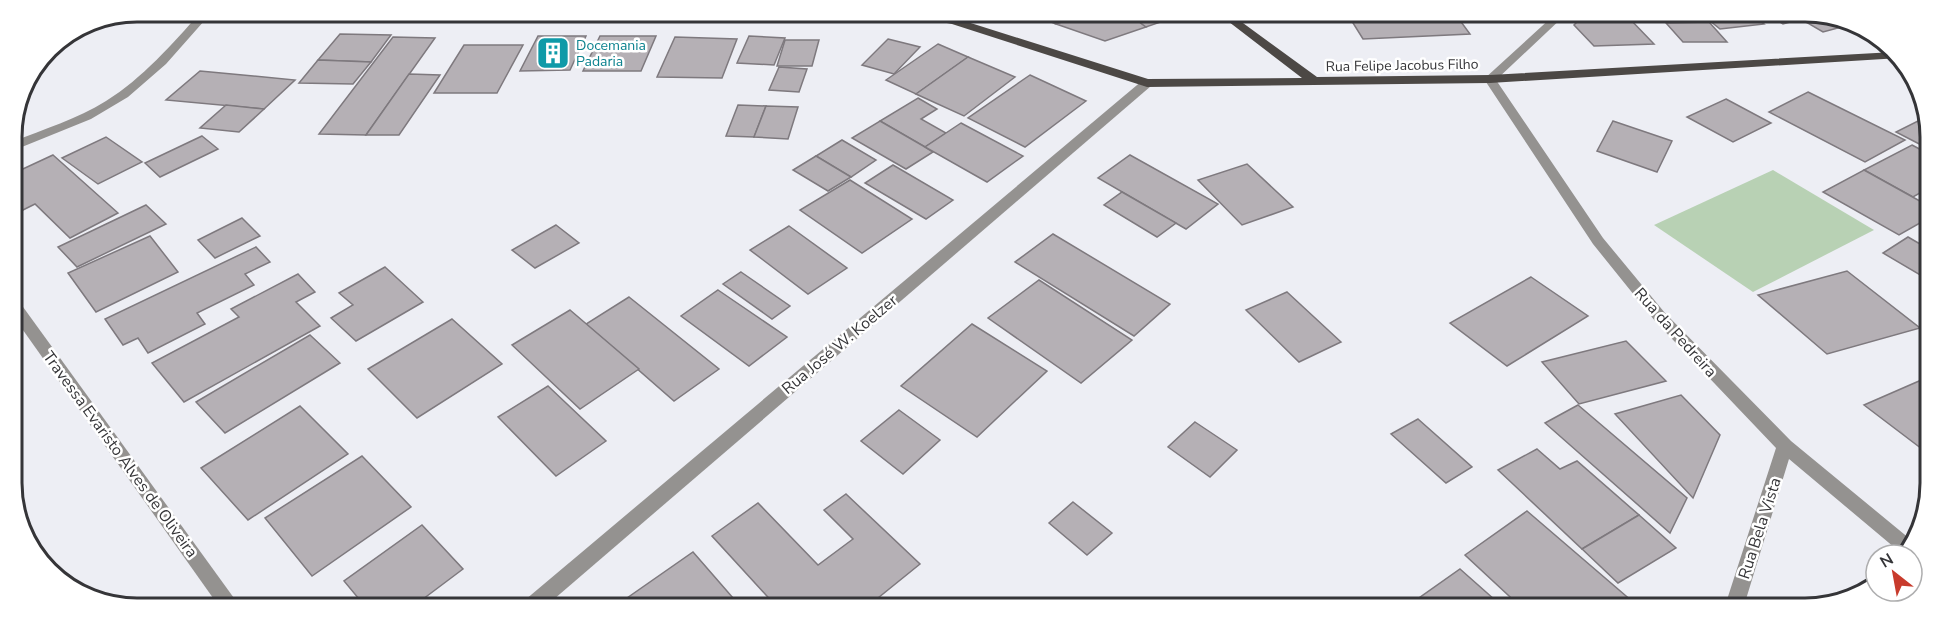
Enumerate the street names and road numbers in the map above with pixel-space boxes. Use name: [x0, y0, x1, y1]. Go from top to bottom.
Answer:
street label: Rua Felipe Jacobus Filho: [1325, 55, 1479, 76]
street label: Rua da Pedreira: [1629, 283, 1721, 382]
street label: Rua José W. Koelzer: [777, 290, 902, 400]
street label: Travessa Evaristo Alves de Oliveira: [38, 347, 203, 562]
street label: Rua Bela Vista: [1733, 475, 1787, 582]

